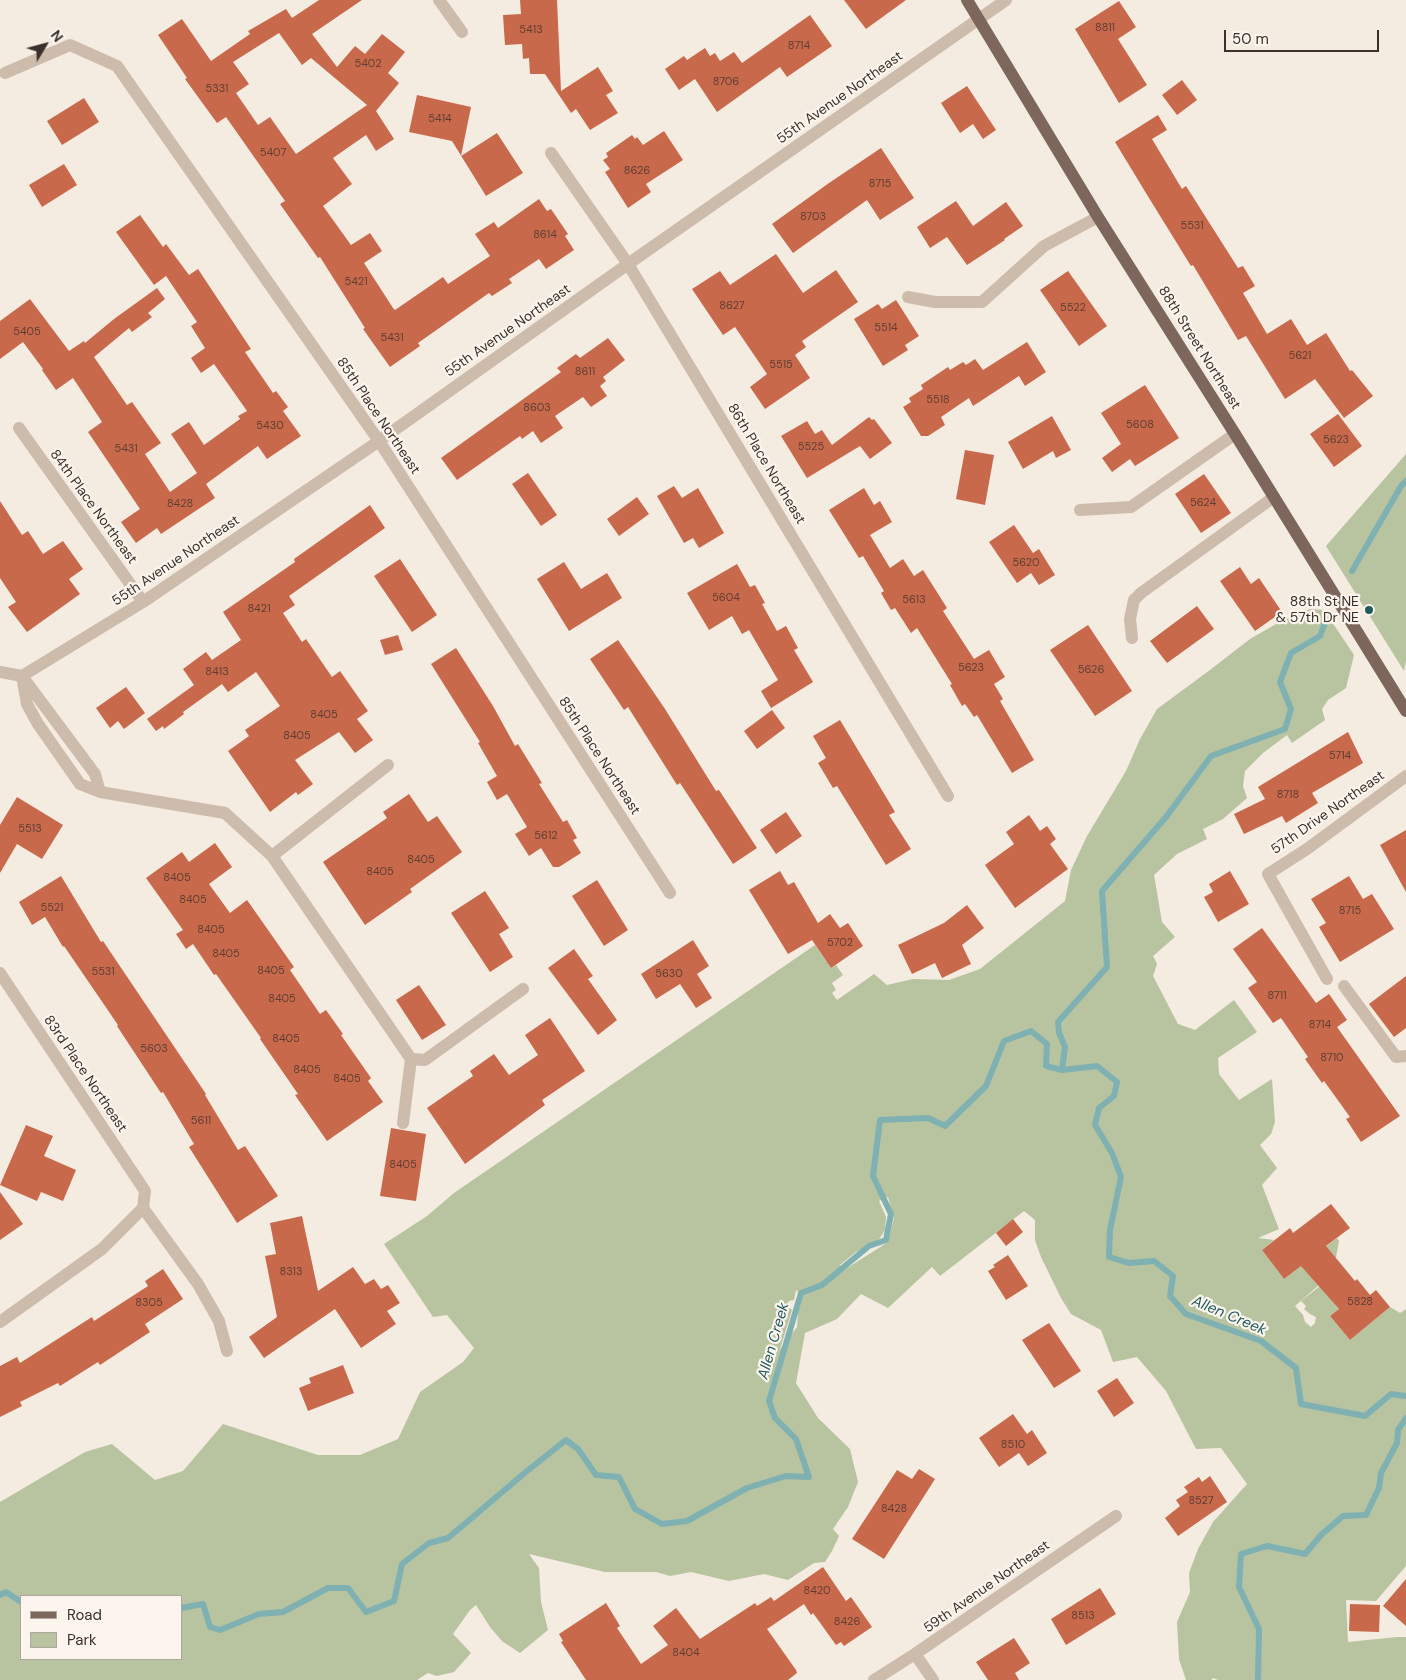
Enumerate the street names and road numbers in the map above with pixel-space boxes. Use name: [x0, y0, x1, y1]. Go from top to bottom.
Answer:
street label: 55th Avenue Northeast: [774, 48, 906, 148]
street label: 55th Avenue Northeast: [442, 281, 574, 381]
street label: 88th Street Northeast: [1154, 283, 1244, 413]
street label: 85th Place Northeast: [333, 354, 423, 478]
street label: 86th Place Northeast: [723, 401, 809, 527]
street label: 84th Place Northeast: [46, 447, 140, 567]
street label: 55th Avenue Northeast: [109, 512, 243, 610]
street label: 85th Place Northeast: [555, 694, 643, 818]
street label: 57th Drive Northeast: [1268, 768, 1388, 858]
street label: 83rd Place Northeast: [40, 1012, 130, 1136]
street label: 59th Avenue Northeast: [921, 1537, 1053, 1637]

